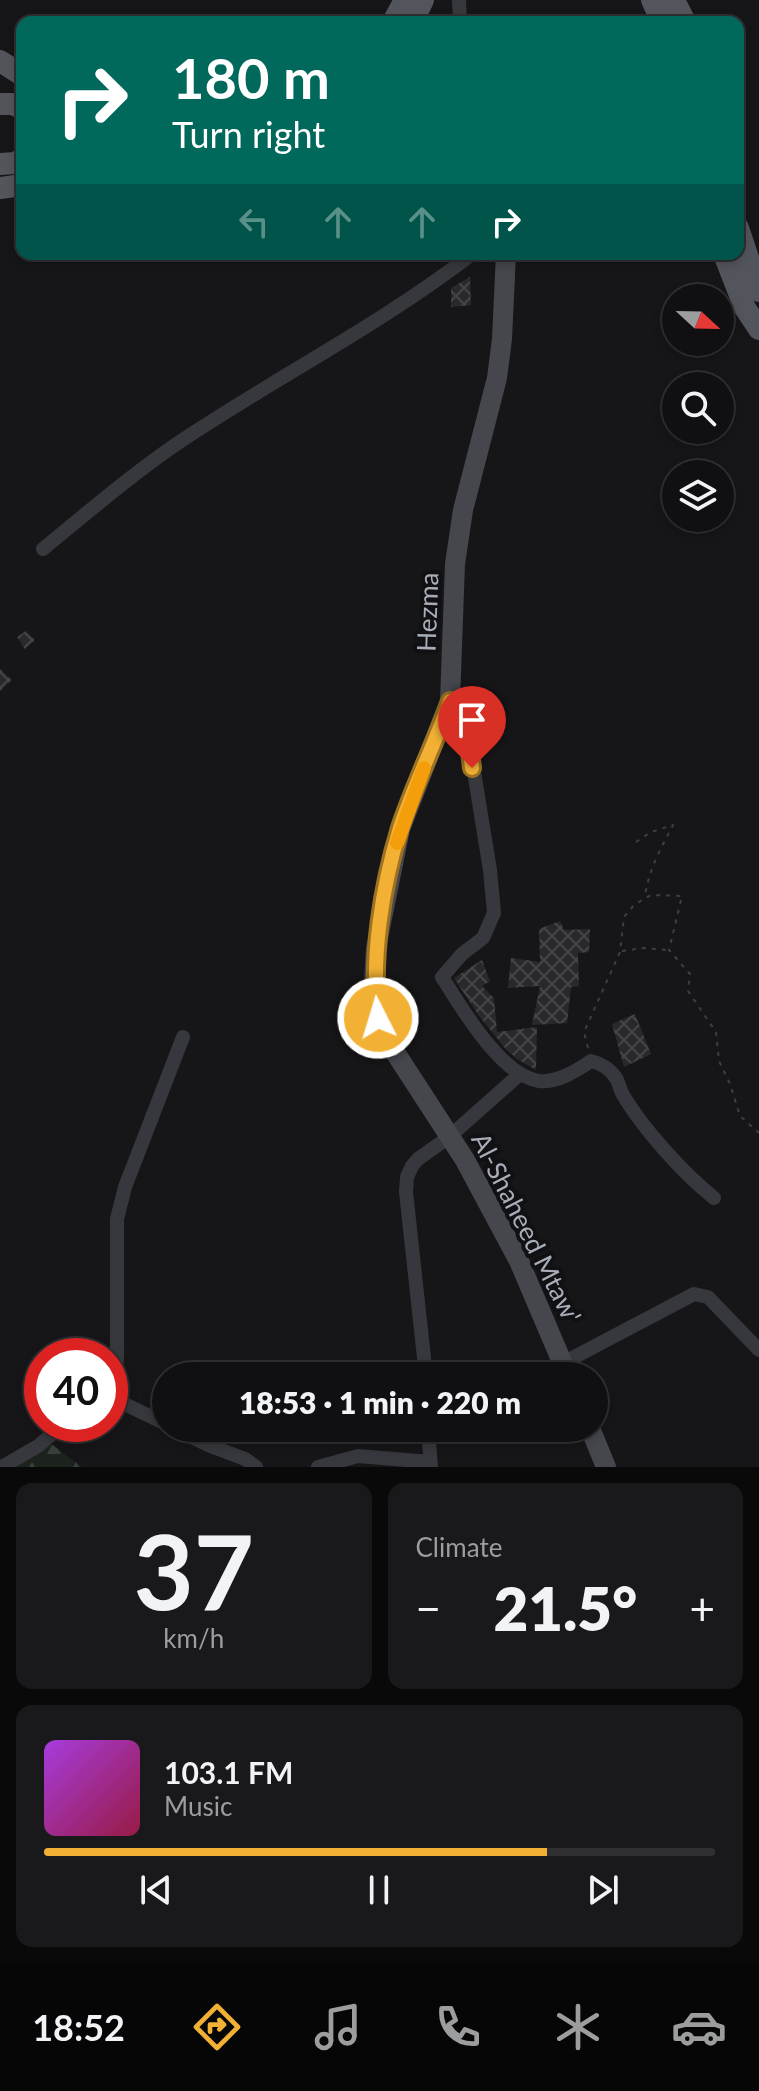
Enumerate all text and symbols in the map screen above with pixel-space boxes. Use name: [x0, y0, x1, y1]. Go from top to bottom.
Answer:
text: 180 m: [172, 44, 330, 111]
icon: right: [40, 48, 144, 152]
text: Turn right: [172, 112, 325, 156]
icon: left: [232, 200, 276, 244]
icon: ahead: [316, 200, 360, 244]
icon: ahead: [400, 200, 444, 244]
icon: right: [484, 200, 528, 244]
north arrow: [662, 284, 734, 356]
map controls: [662, 284, 734, 532]
button: search: [662, 372, 734, 444]
button: layers: [662, 460, 734, 532]
street label: Hezma: [410, 572, 444, 652]
pin: [438, 686, 506, 768]
icon: arrive: [450, 698, 494, 742]
position arrow: [336, 976, 420, 1060]
street label: Al-Shaheed Mtaw': [465, 1127, 589, 1328]
speed limit sign: 40: [24, 1338, 128, 1442]
text: 18:53 · 1 min · 220 m: [239, 1384, 521, 1420]
text: 37: [133, 1507, 254, 1632]
text: Climate: [416, 1531, 502, 1563]
text: 21.5°: [493, 1572, 637, 1644]
text: −: [416, 1582, 441, 1634]
text: +: [689, 1582, 715, 1634]
text: km/h: [163, 1622, 224, 1654]
text: 103.1 FM: [164, 1754, 293, 1790]
text: Music: [164, 1790, 232, 1822]
icon: previous: [134, 1868, 178, 1912]
icon: pause: [357, 1868, 401, 1912]
icon: next: [581, 1868, 625, 1912]
icon: directions: [189, 1999, 245, 2055]
icon: music: [310, 1999, 366, 2055]
icon: phone: [430, 1999, 486, 2055]
icon: climate: [550, 1999, 606, 2055]
icon: car: [671, 1999, 727, 2055]
text: 18:52: [32, 2005, 125, 2049]

